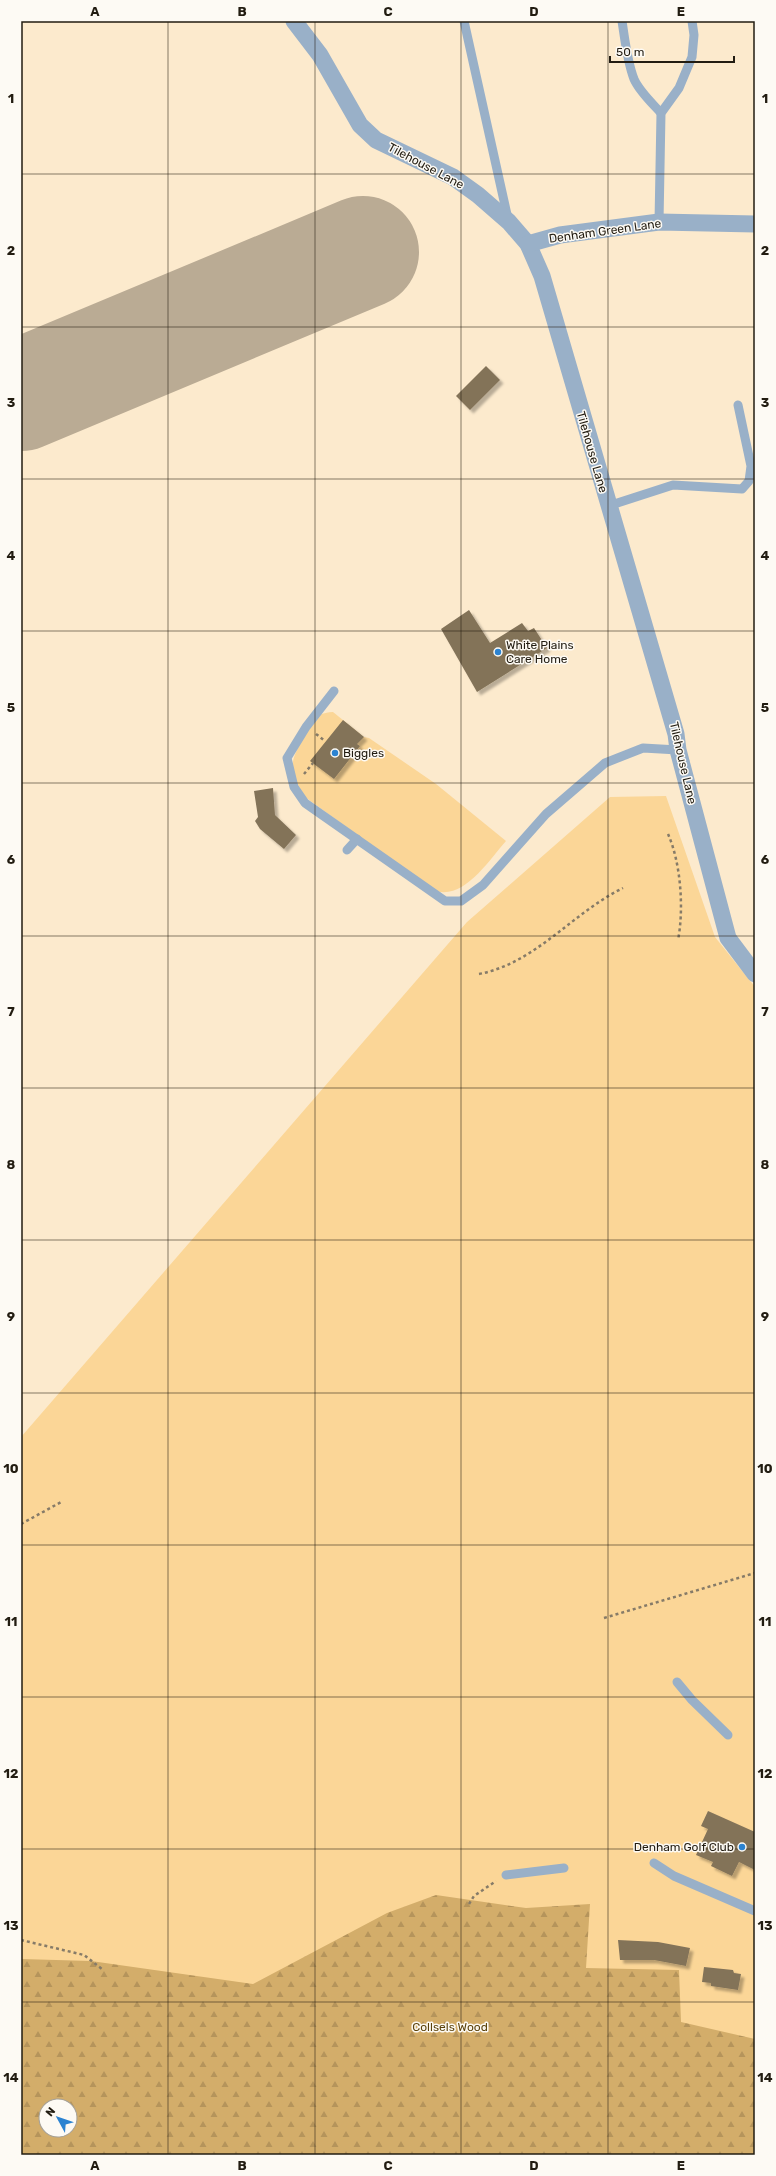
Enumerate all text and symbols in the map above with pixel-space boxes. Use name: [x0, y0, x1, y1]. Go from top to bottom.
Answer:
text: A: [90, 4, 100, 19]
text: B: [237, 4, 247, 19]
text: C: [383, 4, 393, 19]
text: D: [529, 4, 539, 19]
text: E: [677, 4, 685, 19]
scale bar: [610, 38, 734, 64]
text: 50 m: [616, 45, 644, 59]
text: 1: [8, 91, 14, 106]
text: 1: [762, 91, 768, 106]
street label: Tilehouse Lane: [386, 140, 467, 192]
street label: Denham Green Lane: [548, 216, 662, 246]
text: 2: [7, 243, 15, 258]
text: 2: [761, 243, 769, 258]
text: 3: [7, 395, 16, 410]
text: 3: [761, 395, 770, 410]
street label: Tilehouse Lane: [574, 410, 610, 495]
text: 4: [7, 548, 16, 563]
text: 4: [761, 548, 770, 563]
place label: White Plains Care Home: [506, 638, 574, 666]
marker: White Plains Care Home: [493, 647, 503, 657]
text: 5: [7, 700, 15, 715]
text: 5: [761, 700, 769, 715]
street label: Tilehouse Lane: [667, 720, 699, 806]
place label: Biggles: [343, 746, 384, 760]
marker: Biggles: [330, 748, 340, 758]
text: 6: [7, 852, 16, 867]
text: 6: [761, 852, 770, 867]
text: 7: [7, 1004, 15, 1019]
text: 7: [761, 1004, 769, 1019]
text: 8: [7, 1157, 16, 1172]
text: 8: [761, 1157, 770, 1172]
text: 9: [7, 1309, 15, 1324]
text: 9: [761, 1309, 769, 1324]
text: 10: [3, 1461, 19, 1476]
text: 10: [757, 1461, 773, 1476]
text: 11: [5, 1614, 17, 1629]
text: 11: [759, 1614, 771, 1629]
text: 12: [4, 1766, 18, 1781]
text: 12: [758, 1766, 772, 1781]
place label: Denham Golf Club: [634, 1840, 734, 1854]
marker: Denham Golf Club: [737, 1842, 747, 1852]
text: 13: [3, 1918, 19, 1933]
text: 13: [757, 1918, 773, 1933]
park label: Collsels Wood: [412, 2020, 488, 2034]
text: 14: [3, 2070, 19, 2085]
text: 14: [757, 2070, 773, 2085]
north arrow: [38, 2098, 78, 2138]
text: N: [43, 2105, 58, 2119]
text: A: [90, 2158, 100, 2173]
text: B: [237, 2158, 247, 2173]
text: C: [383, 2158, 393, 2173]
text: D: [529, 2158, 539, 2173]
text: E: [677, 2158, 685, 2173]

